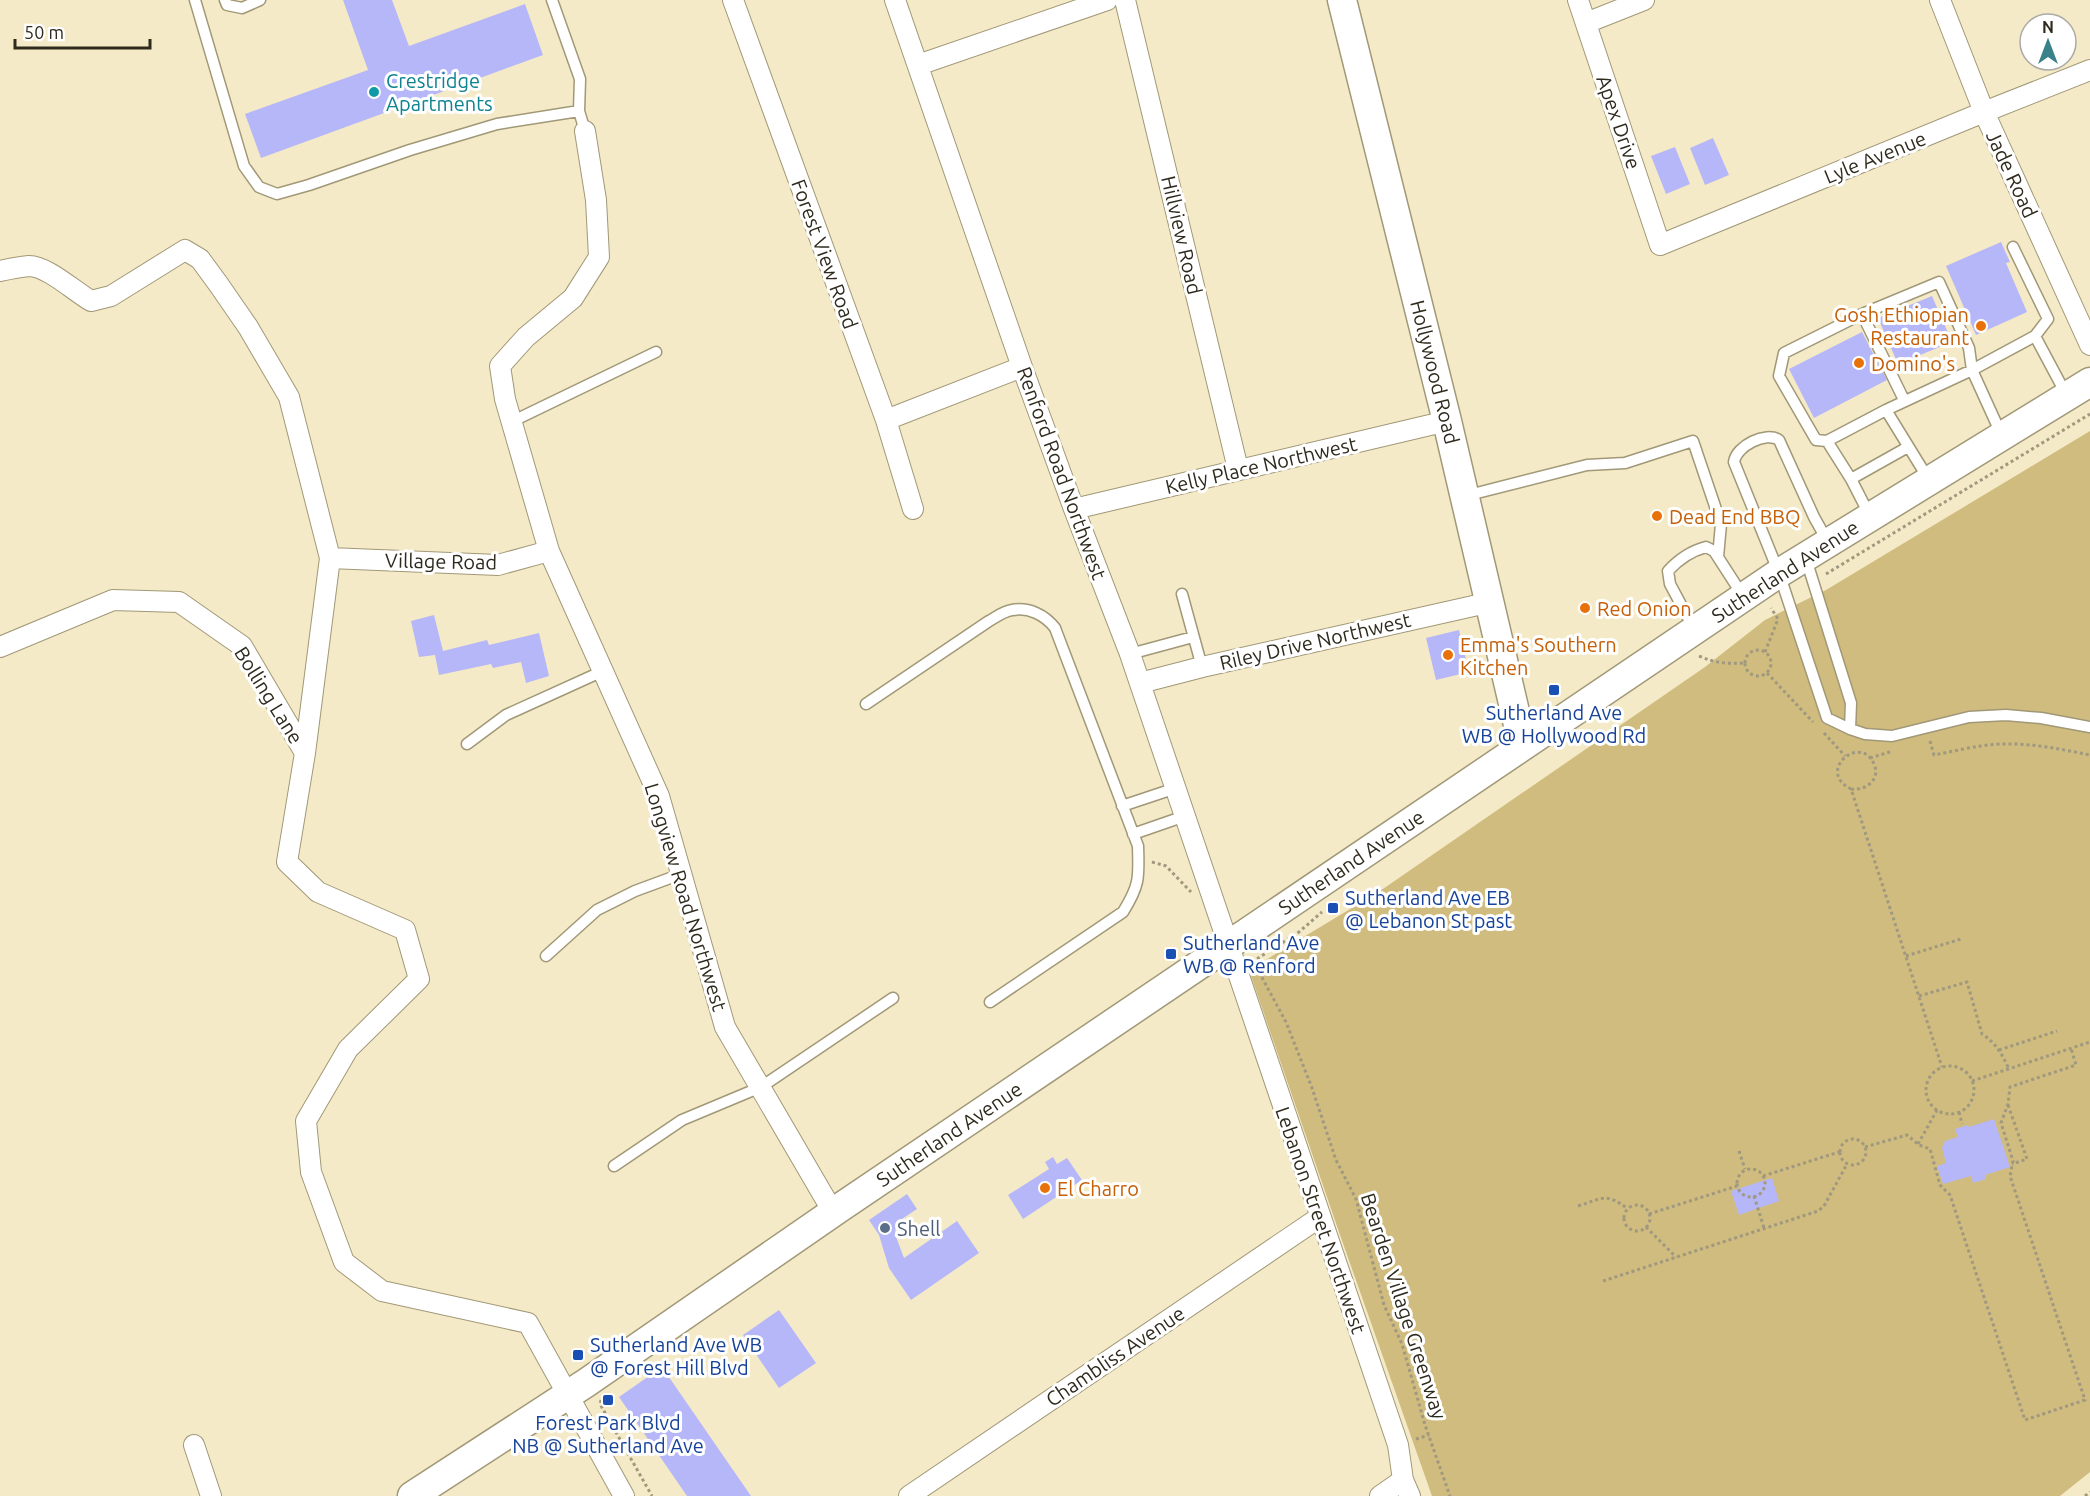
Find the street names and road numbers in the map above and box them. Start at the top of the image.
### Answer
street label: Apex Drive [1592,72,1646,172]
street label: Lyle Avenue [1821,126,1929,188]
street label: Jade Road [1982,127,2042,221]
street label: Hillview Road [1157,173,1207,297]
street label: Forest View Road [787,176,863,332]
street label: Hollywood Road [1406,298,1464,446]
street label: Renford Road Northwest [1013,364,1111,583]
street label: Kelly Place Northwest [1163,432,1359,498]
street label: Sutherland Avenue [1707,515,1863,627]
street label: Village Road [385,549,497,573]
street label: Riley Drive Northwest [1217,608,1413,674]
street label: Bolling Lane [230,642,308,748]
street label: Longview Road Northwest [640,780,732,1014]
street label: Sutherland Avenue [1274,805,1428,919]
street label: Sutherland Avenue [872,1077,1026,1191]
street label: Lebanon Street Northwest [1271,1103,1371,1337]
street label: Bearden Village Greenway [1357,1190,1452,1422]
street label: Chambliss Avenue [1041,1301,1189,1411]

